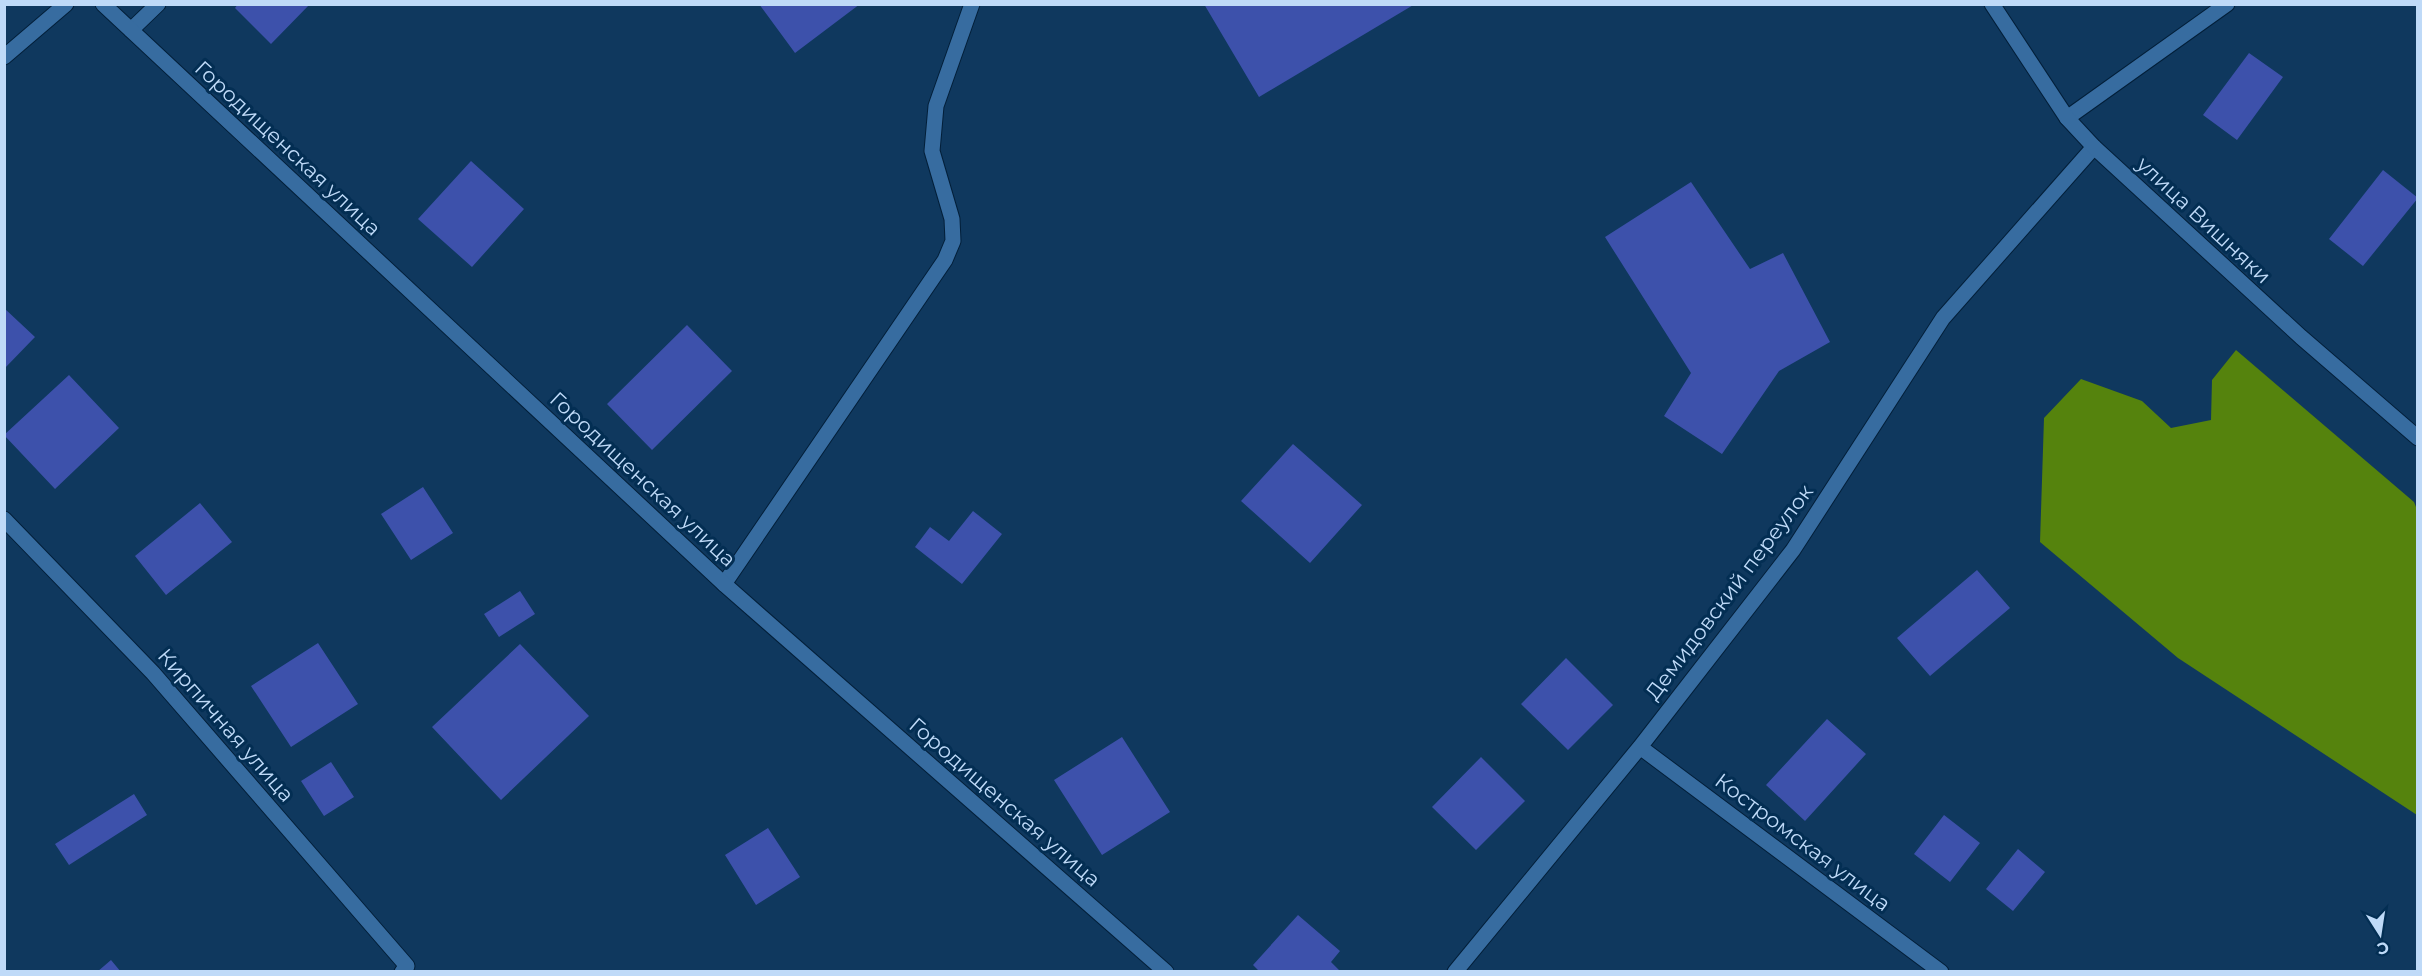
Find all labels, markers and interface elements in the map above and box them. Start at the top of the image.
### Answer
street label: Городищенская улица [190,55,386,241]
street label: улица Вишняки [2131,151,2276,289]
street label: Городищенская улица [545,386,741,572]
street label: Демидовский переулок [1640,479,1818,705]
street label: Кирпичная улица [153,643,299,807]
street label: Городищенская улица [904,712,1106,892]
street label: Костромская улица [1710,768,1896,916]
north arrow [2350,904,2410,964]
text: С [2375,938,2391,959]

